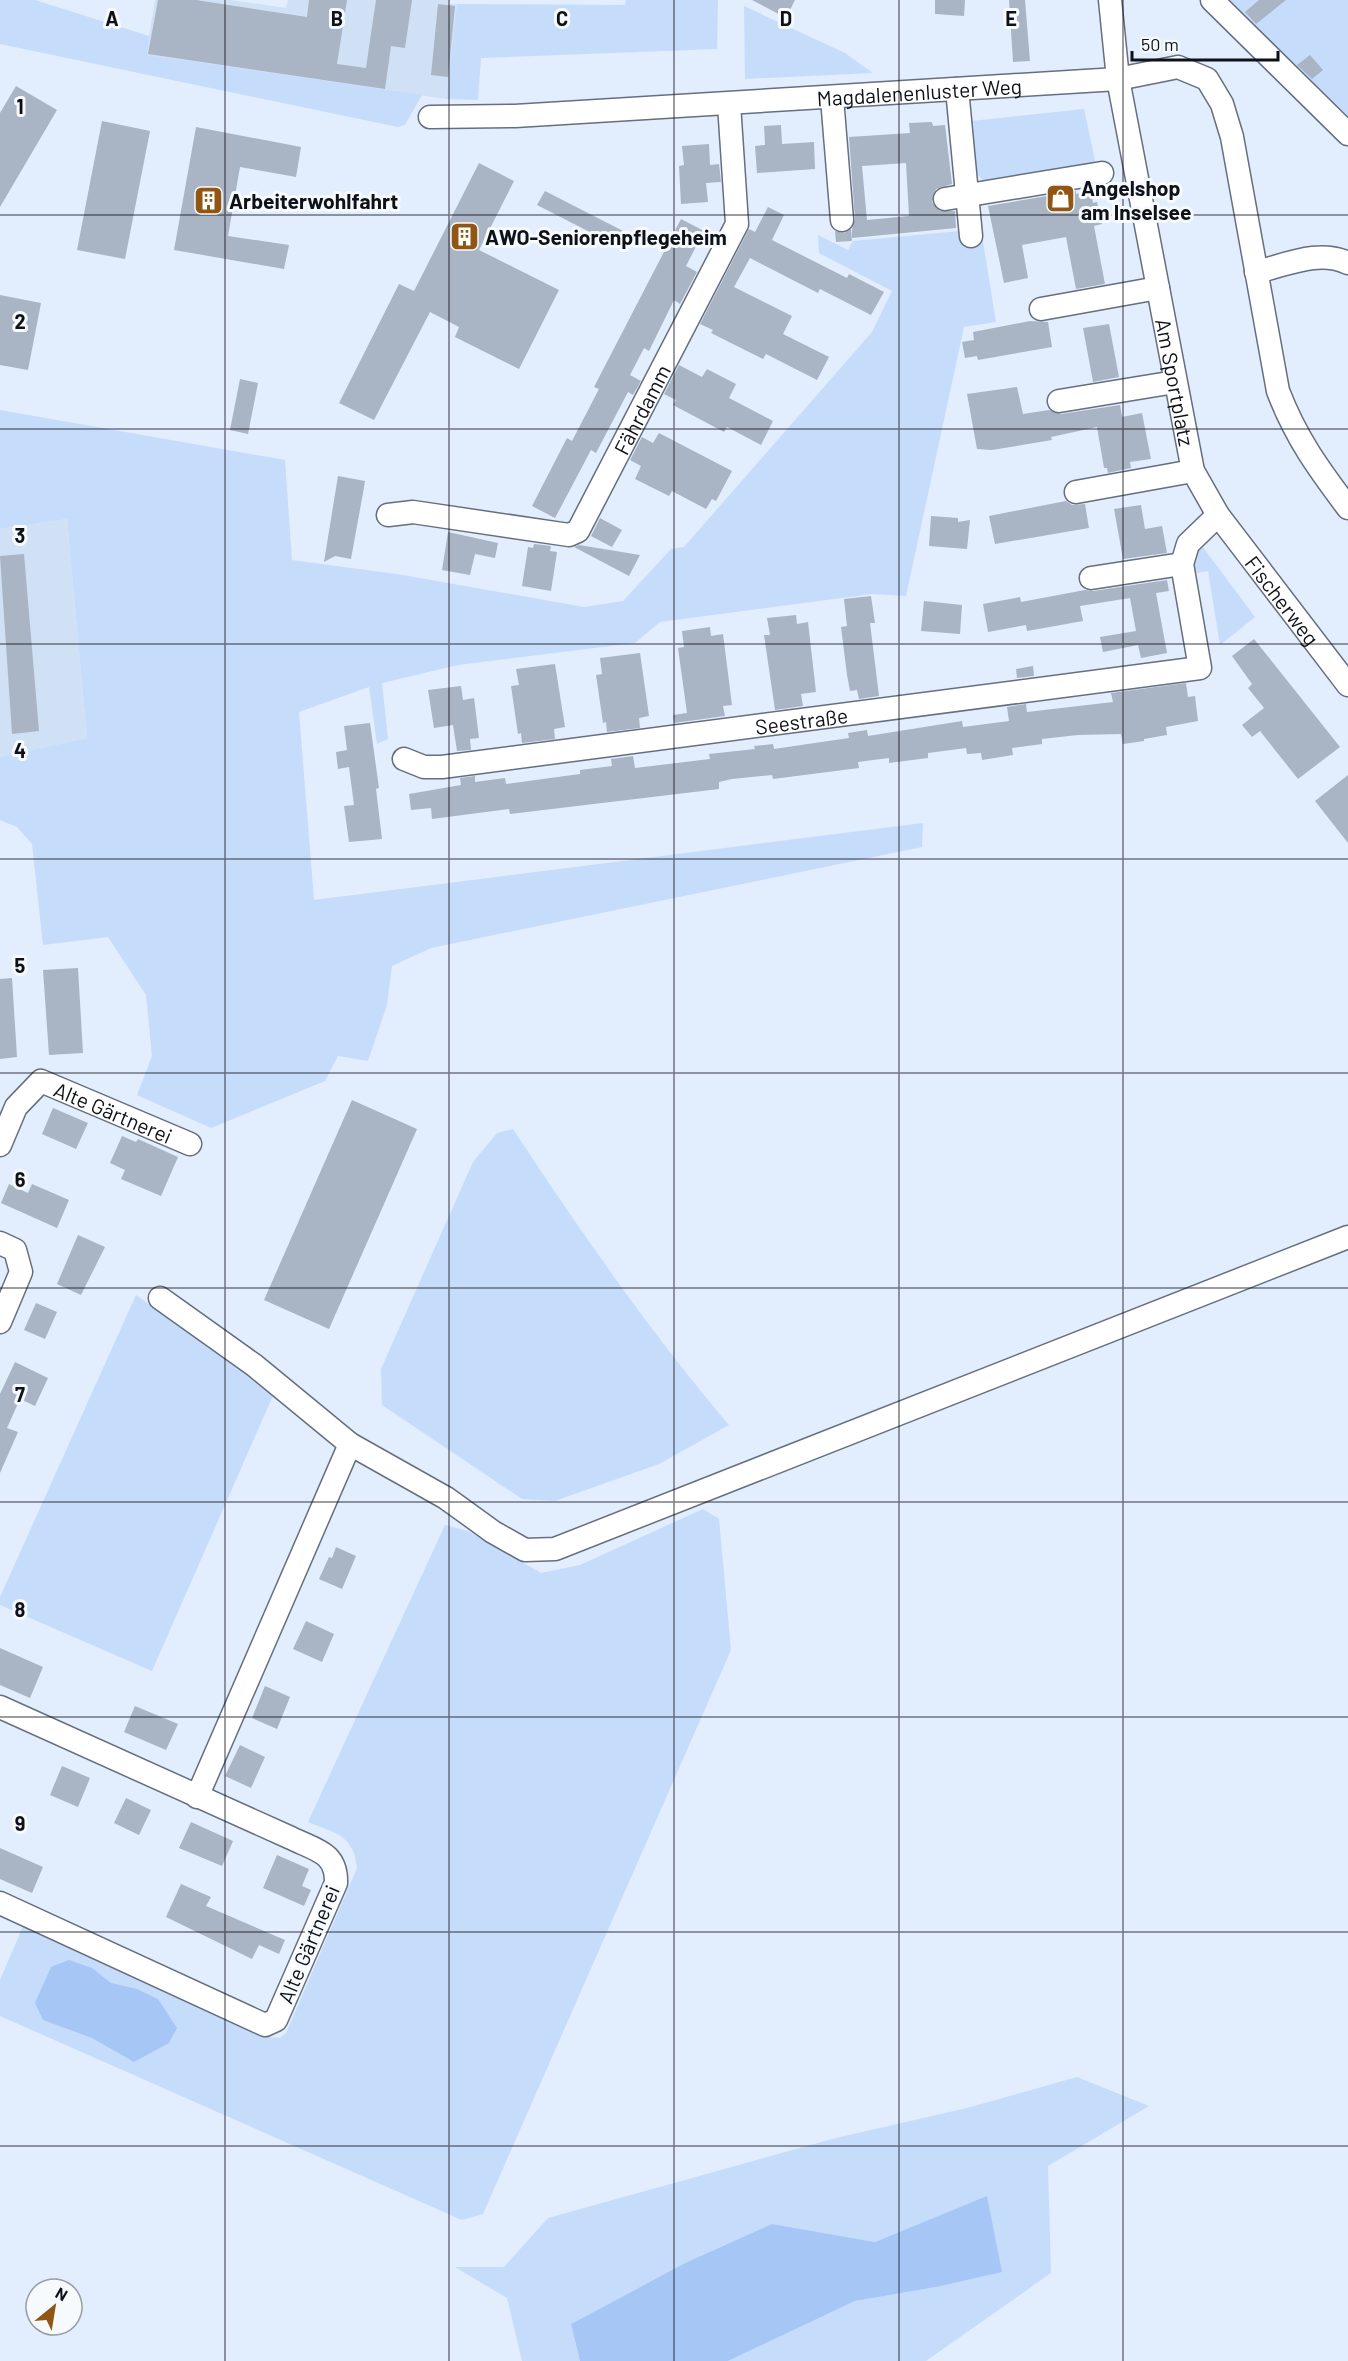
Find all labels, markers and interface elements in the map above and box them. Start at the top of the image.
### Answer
text: A [105,6,119,30]
text: B [331,6,343,30]
text: C [556,6,568,30]
text: D [780,6,792,30]
text: E [1005,6,1017,30]
scale bar [1132,24,1278,62]
text: 50 m [1141,33,1179,55]
street label: Magdalenenluster Weg [816,72,1023,110]
text: 1 [16,94,24,118]
place label: Angelshop am Inselsee [1081,175,1191,224]
shop icon: Angelshop am Inselsee [1044,183,1076,215]
building icon: Arbeiterwohlfahrt [192,184,224,216]
place label: Arbeiterwohlfahrt [229,188,398,213]
building icon: AWO-Seniorenpflegeheim [448,220,480,252]
place label: AWO-Seniorenpflegeheim [485,224,727,249]
text: 2 [14,309,26,333]
street label: Am Sportplatz [1152,316,1200,448]
street label: Fährdamm [608,360,675,458]
text: 3 [15,523,25,547]
street label: Fischerweg [1241,550,1325,650]
street label: Seestraße [753,702,849,739]
text: 4 [14,738,26,762]
text: 5 [15,953,26,977]
street label: Alte Gärtnerei [51,1076,176,1148]
text: 6 [15,1167,26,1191]
text: 7 [15,1382,25,1406]
text: 8 [15,1597,26,1621]
text: 9 [15,1811,25,1835]
street label: Alte Gärtnerei [272,1881,344,2007]
north arrow [24,2277,84,2337]
text: N [52,2283,71,2304]

